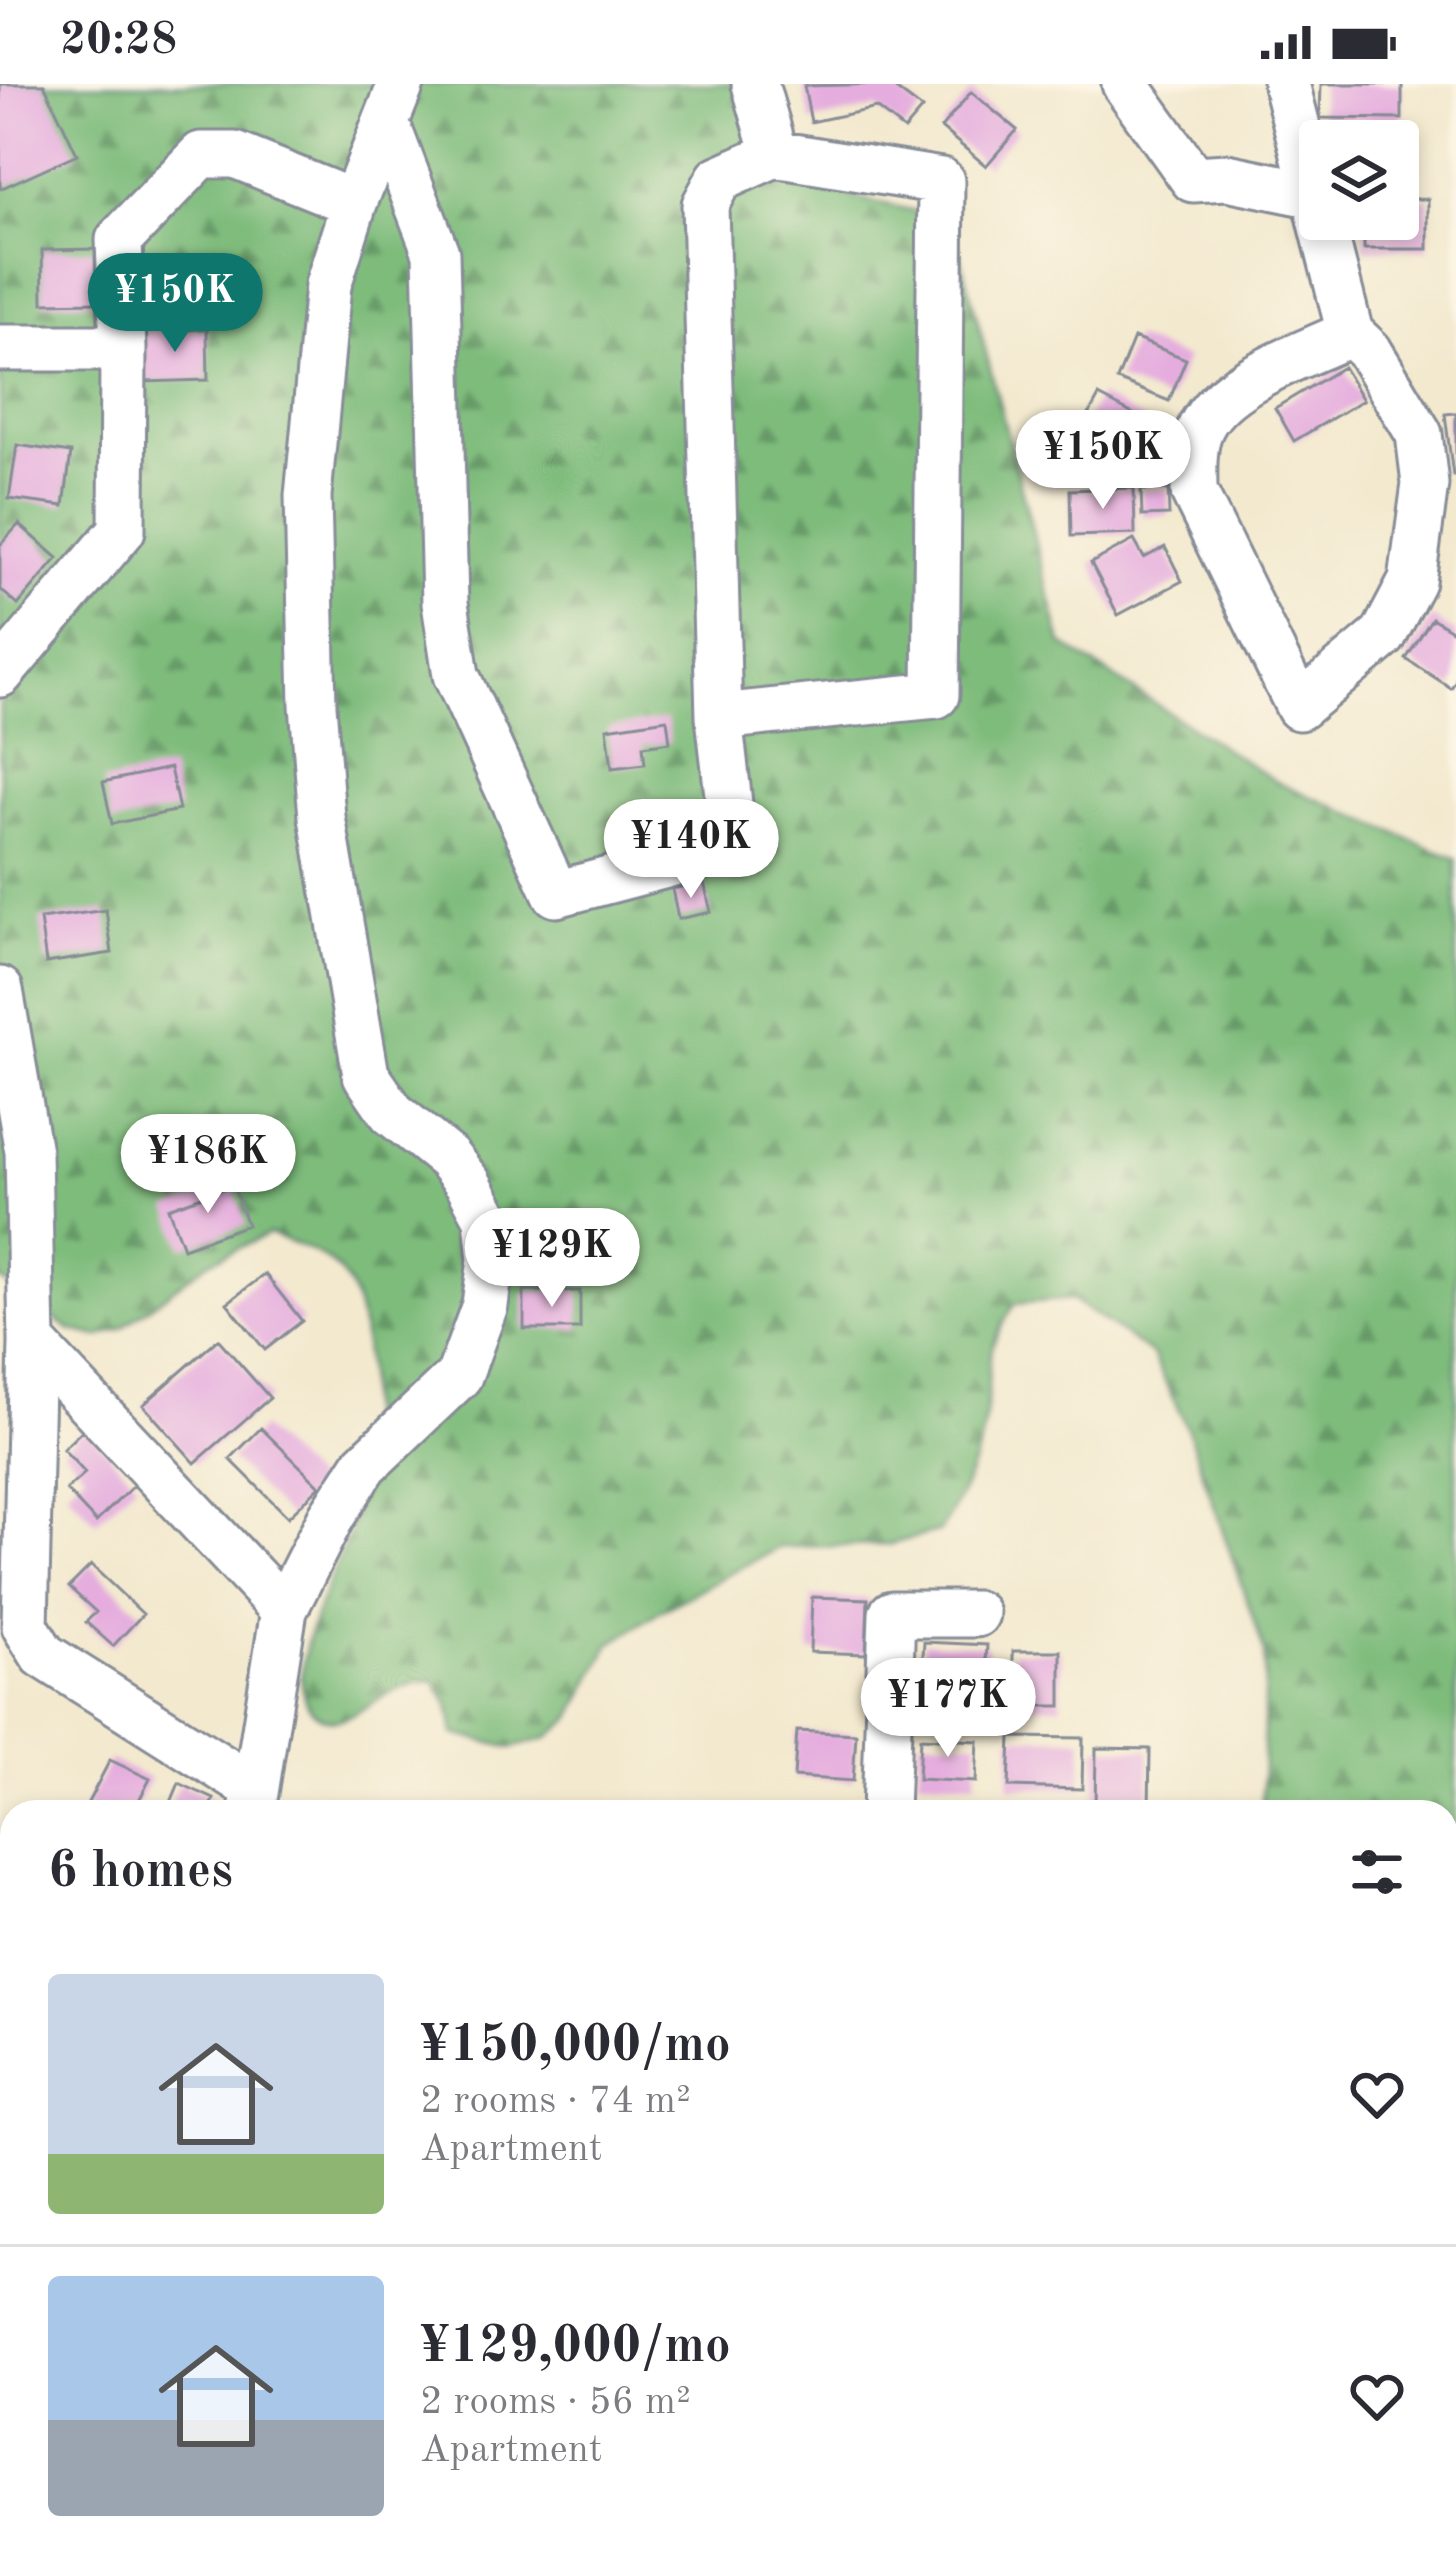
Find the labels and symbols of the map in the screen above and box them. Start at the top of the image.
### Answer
pin: ¥150K [91,253,259,355]
pin: ¥150K [1019,410,1187,512]
pin: ¥140K [607,799,775,901]
pin: ¥186K [124,1114,292,1216]
pin: ¥129K [468,1208,636,1310]
pin: ¥177K [864,1658,1032,1760]

